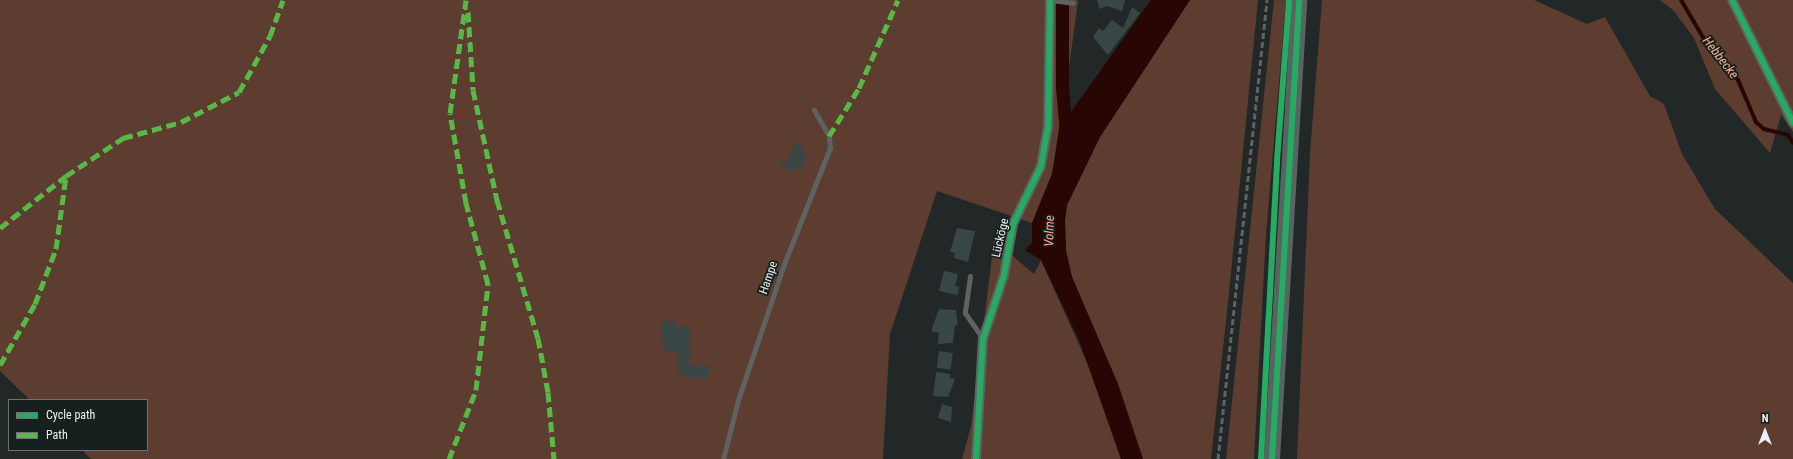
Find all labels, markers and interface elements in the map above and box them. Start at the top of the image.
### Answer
water label: Hebbecke [1699,34,1741,82]
water label: Volme [1042,215,1058,247]
street label: Lücköge [990,217,1012,259]
street label: Hampe [757,260,781,296]
legend [8,399,148,451]
text: Cycle path [46,408,95,422]
north arrow [1745,411,1785,451]
text: N [1762,412,1768,425]
text: Path [46,428,68,442]

